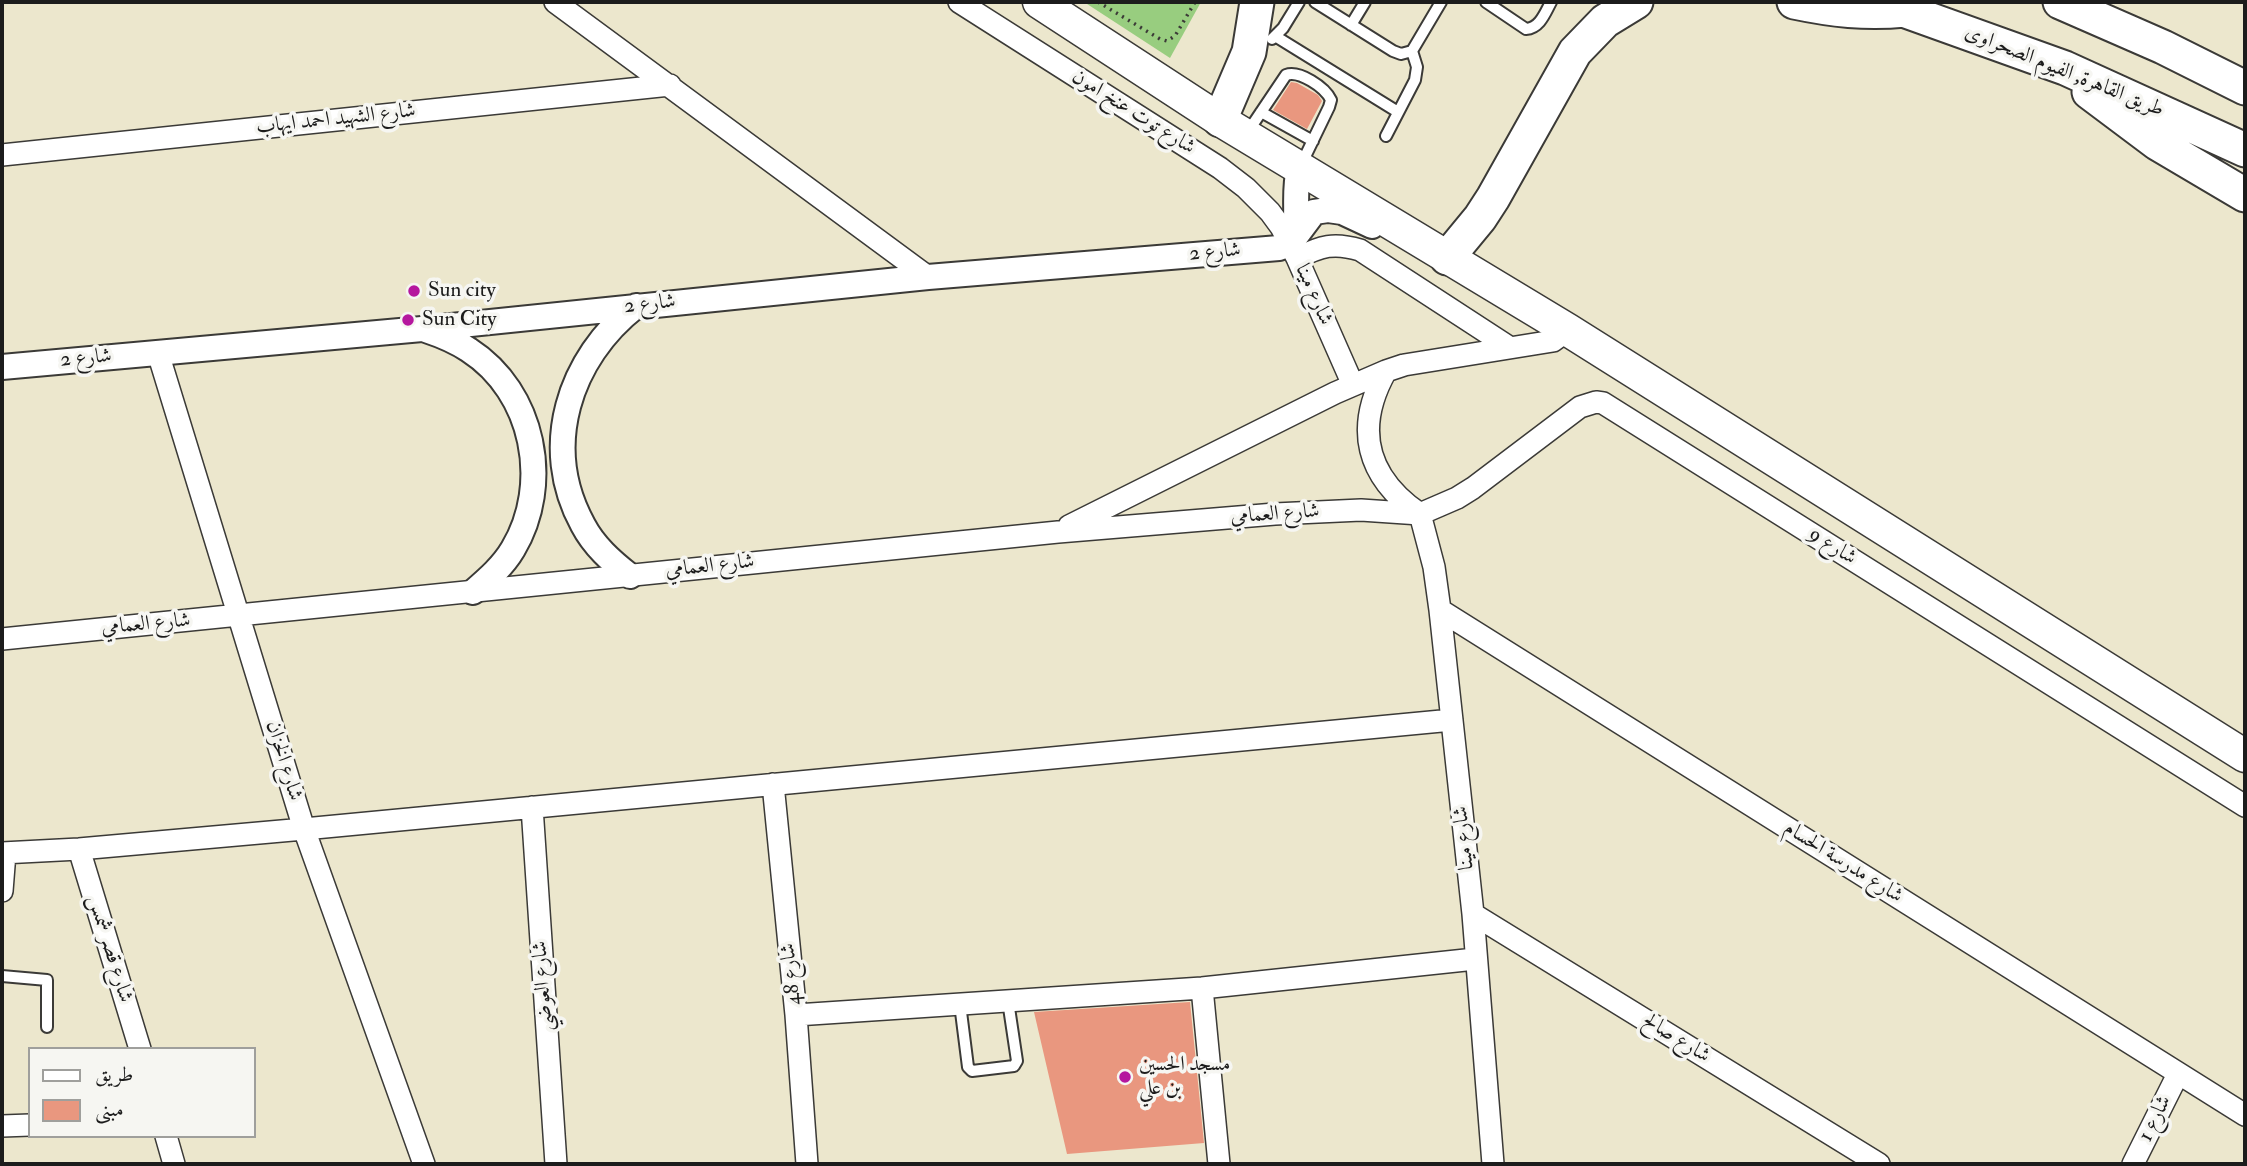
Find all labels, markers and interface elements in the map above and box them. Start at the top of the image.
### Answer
street label: طريق القاهرة, الفيوم الصحراوى [1961,21,2167,123]
street label: شارع توت عنخ امون [1067,65,1199,161]
street label: شارع الشهيد احمد ايهاب [255,99,417,141]
street label: شارع 2 [1188,238,1242,268]
street label: شارع مينا [1288,261,1338,329]
place label: Sun city [428,278,496,304]
marker: Sun city [406,283,422,299]
street label: شارع 2 [623,290,677,320]
place label: Sun City [422,307,496,333]
marker: Sun City [400,312,416,328]
street label: شارع 2 [59,344,113,374]
street label: شارع العمامي [1230,499,1320,531]
street label: شارع 9 [1803,523,1861,571]
street label: شارع العمامي [664,550,756,584]
street label: شارع العمامي [100,609,192,641]
street label: شارع الخزان [259,718,307,804]
street label: شارع مينا [1449,805,1481,871]
street label: شارع مدرسة الحسام [1779,816,1907,910]
street label: شارع قصر شمس [81,892,137,1006]
street label: شارع العوضي [528,940,560,1032]
street label: شارع 48 [776,942,808,1006]
street label: شارع صالح [1638,1008,1714,1070]
legend [28,1047,256,1138]
place label: مسجد الحسين بن علي [1139,1052,1230,1102]
text: طريق [95,1061,133,1088]
marker: مسجد الحسين بن علي [1117,1069,1133,1085]
street label: شارع 1 [2134,1092,2178,1146]
text: مبنى [95,1096,124,1123]

